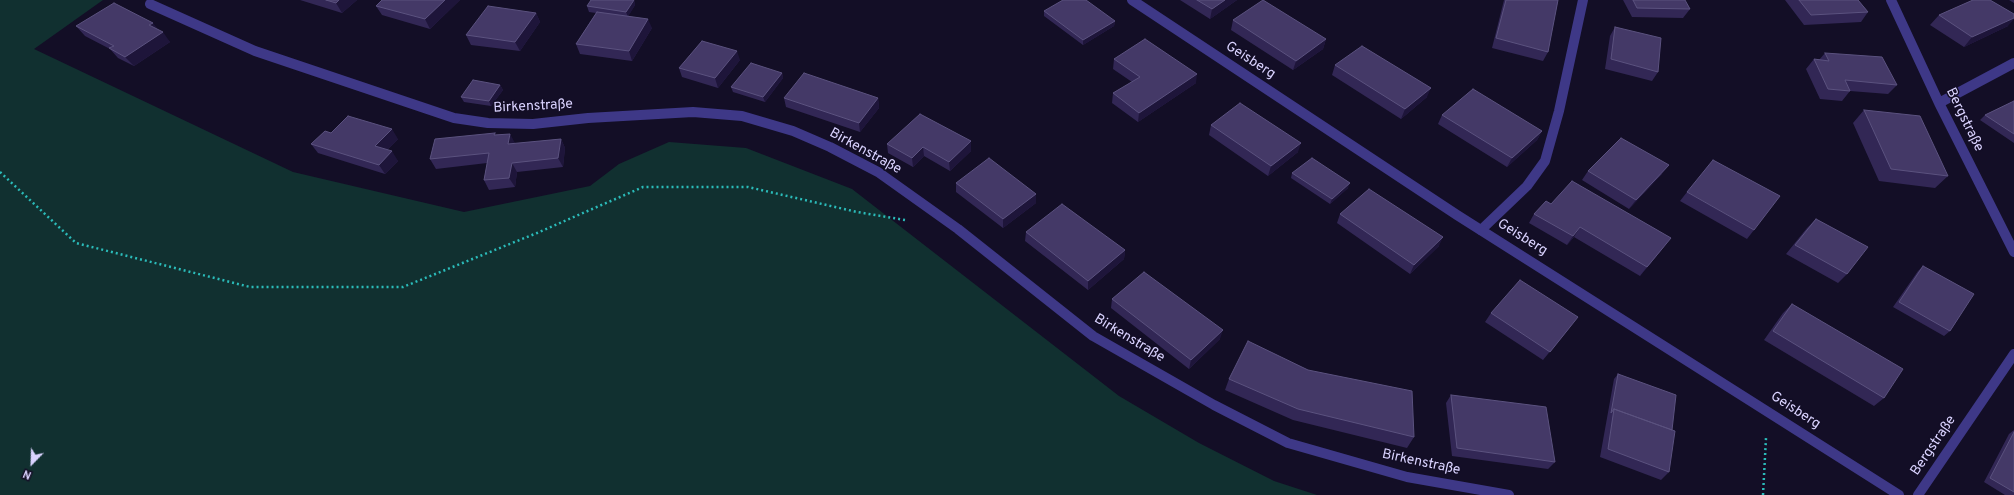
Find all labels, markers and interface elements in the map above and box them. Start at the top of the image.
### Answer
street label: Geisberg [1222,39,1278,83]
street label: Bergstraße [1941,85,1987,155]
street label: Birkenstraße [493,97,573,117]
street label: Birkenstraße [826,125,904,179]
street label: Geisberg [1494,216,1550,260]
street label: Birkenstraße [1091,311,1167,367]
street label: Geisberg [1767,389,1823,433]
street label: Bergstraße [1908,413,1960,479]
north arrow [12,443,52,483]
street label: Birkenstraße [1380,447,1462,479]
text: N [21,466,34,482]

